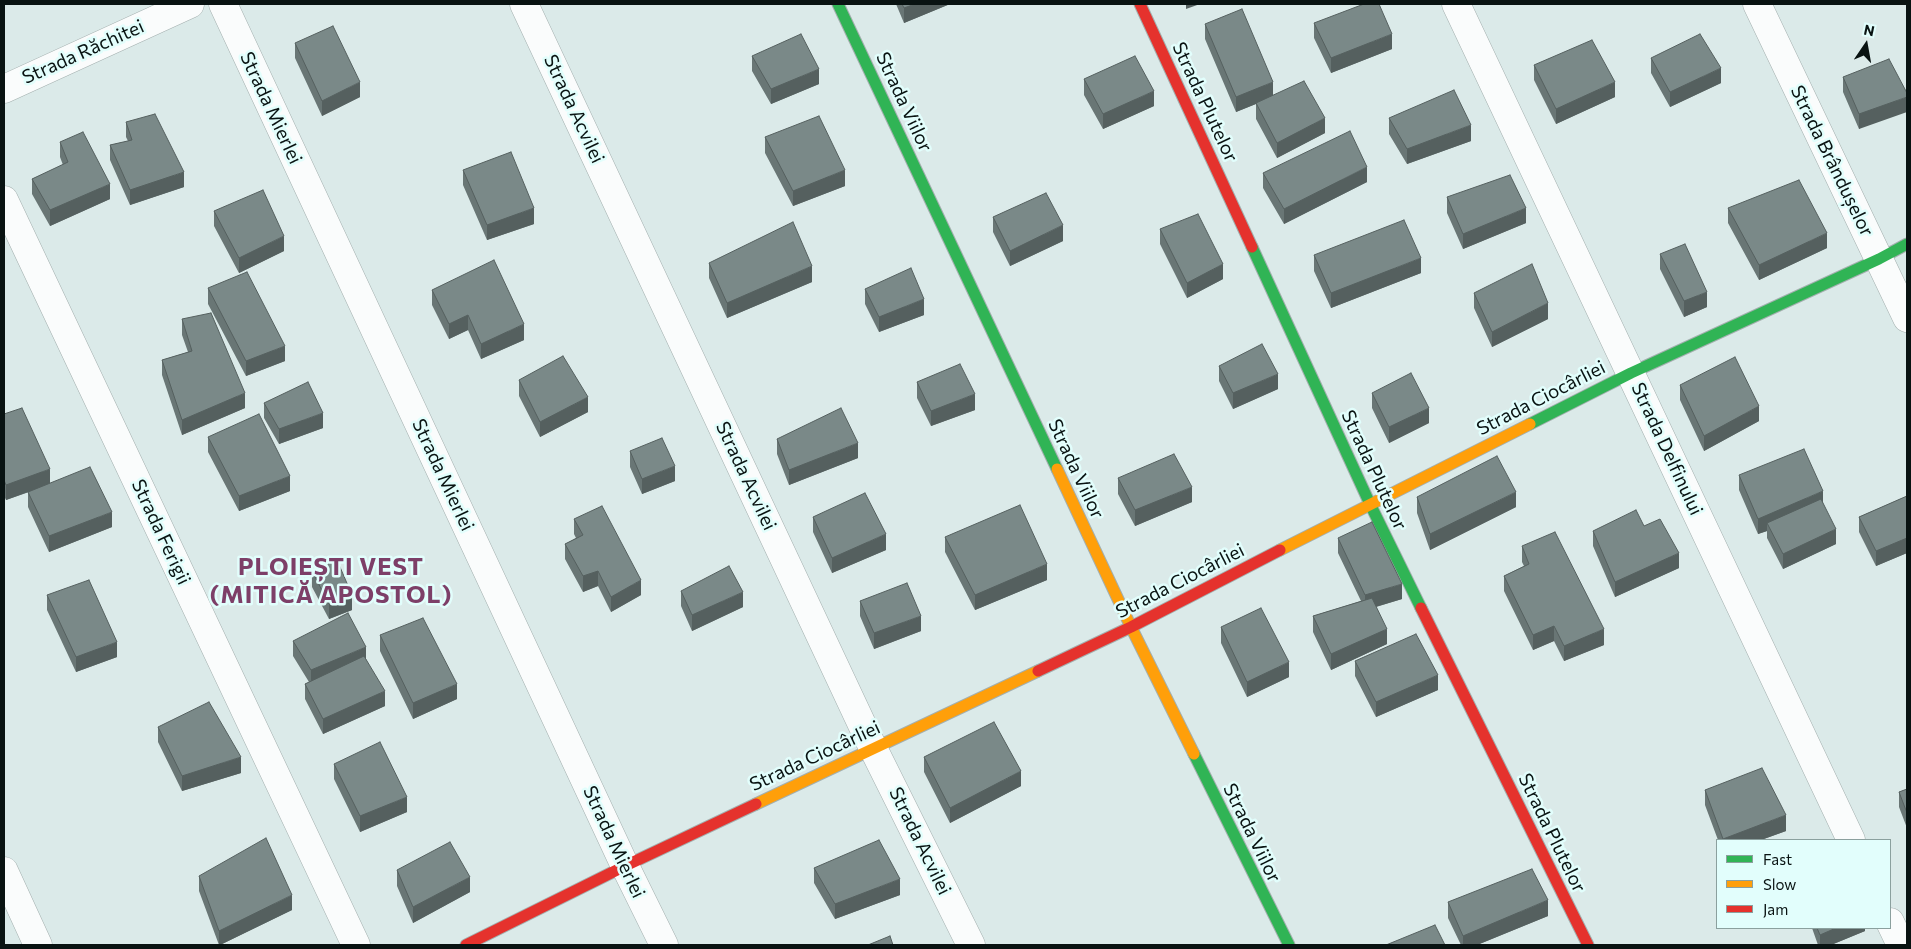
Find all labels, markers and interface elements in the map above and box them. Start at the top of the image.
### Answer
street label: Strada Răchitei [19,15,147,89]
north arrow [1841,20,1891,70]
text: N [1862,20,1876,39]
street label: Strada Plutelor [1167,39,1243,165]
street label: Strada Mierlei [235,48,307,168]
street label: Strada Viilor [871,49,937,155]
street label: Strada Acvilei [539,51,609,167]
street label: Strada Brândușelor [1786,82,1878,240]
street label: Strada Ciocârliei [1473,356,1609,440]
street label: Strada Delfinului [1626,379,1708,519]
street label: Strada Plutelor [1336,407,1412,533]
street label: Strada Mierlei [407,415,479,535]
street label: Strada Viilor [1043,416,1109,522]
street label: Strada Acvilei [711,418,781,534]
street label: Strada Ferigii [127,476,195,588]
street label: Strada Ciocârliei [1112,539,1248,623]
district label: PLOIEȘTI VEST (MITICĂ APOSTOL) [208,553,454,609]
street label: Strada Ciocârliei [746,716,884,796]
street label: Strada Plutelor [1513,770,1591,896]
street label: Strada Viilor [1218,780,1286,886]
street label: Strada Mierlei [578,782,650,902]
street label: Strada Acvilei [884,783,956,899]
legend [1716,839,1891,929]
text: Fast [1763,850,1792,868]
text: Slow [1763,875,1796,893]
text: Jam [1763,900,1788,918]

